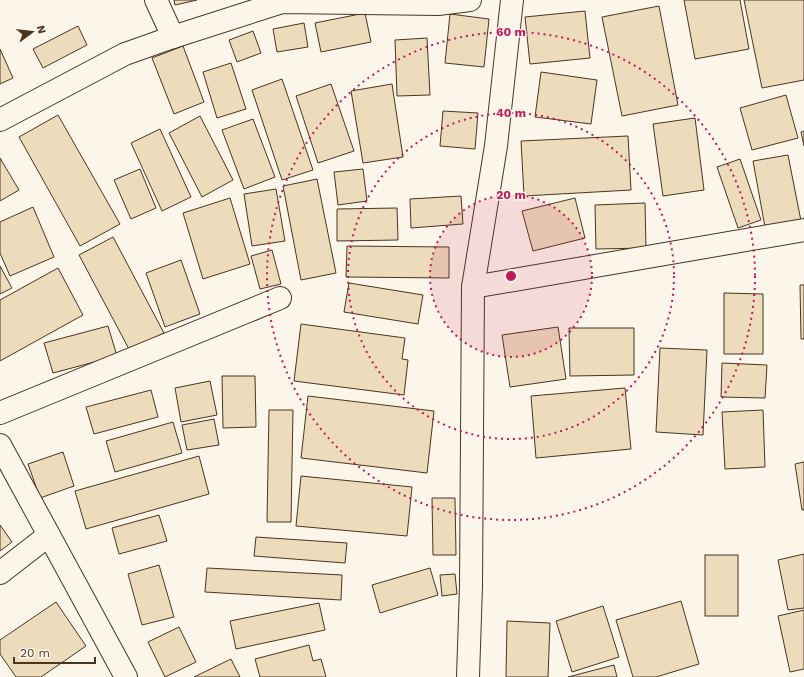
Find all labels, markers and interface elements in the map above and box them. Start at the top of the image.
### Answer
north arrow [12,12,52,52]
text: N [34,24,49,35]
text: 60 m [496,25,526,39]
text: 40 m [496,106,526,120]
text: 20 m [496,188,526,202]
centre of rings [504,269,518,283]
scale bar [14,639,95,665]
text: 20 m [20,646,50,660]

